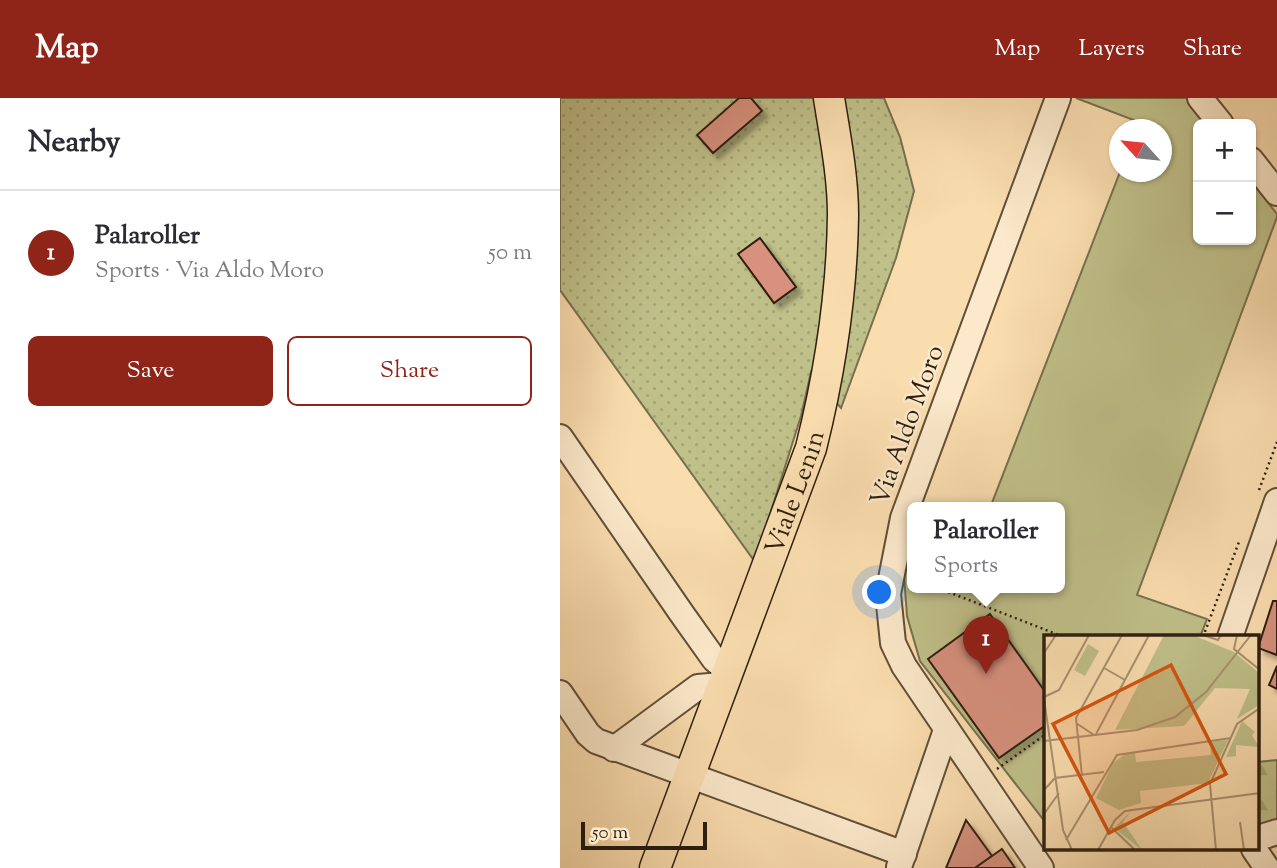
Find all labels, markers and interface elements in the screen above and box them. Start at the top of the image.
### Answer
text: Map [35,25,99,73]
text: Map [994,32,1040,66]
text: Layers [1078,32,1145,66]
text: Share [1183,32,1242,66]
north arrow [1109,119,1172,182]
map controls [1193,119,1256,245]
button: + [1193,119,1256,182]
text: Nearby [28,122,120,165]
button: − [1193,182,1256,245]
text: Palaroller [95,218,200,255]
text: 1 [47,237,55,270]
text: 50 m [488,237,532,270]
text: Sports · Via Aldo Moro [95,255,324,288]
button: Save [28,336,273,406]
button: Share [287,336,532,406]
street label: Via Aldo Moro [862,340,955,511]
street label: Viale Lenin [757,427,836,560]
popup [907,502,1065,593]
text: Palaroller [933,513,1039,550]
text: Sports [933,550,998,583]
your location [862,575,896,609]
pin: 1 [963,616,1009,674]
inset map [1044,635,1259,850]
scale bar [581,819,707,851]
text: 50 m [592,820,628,847]

